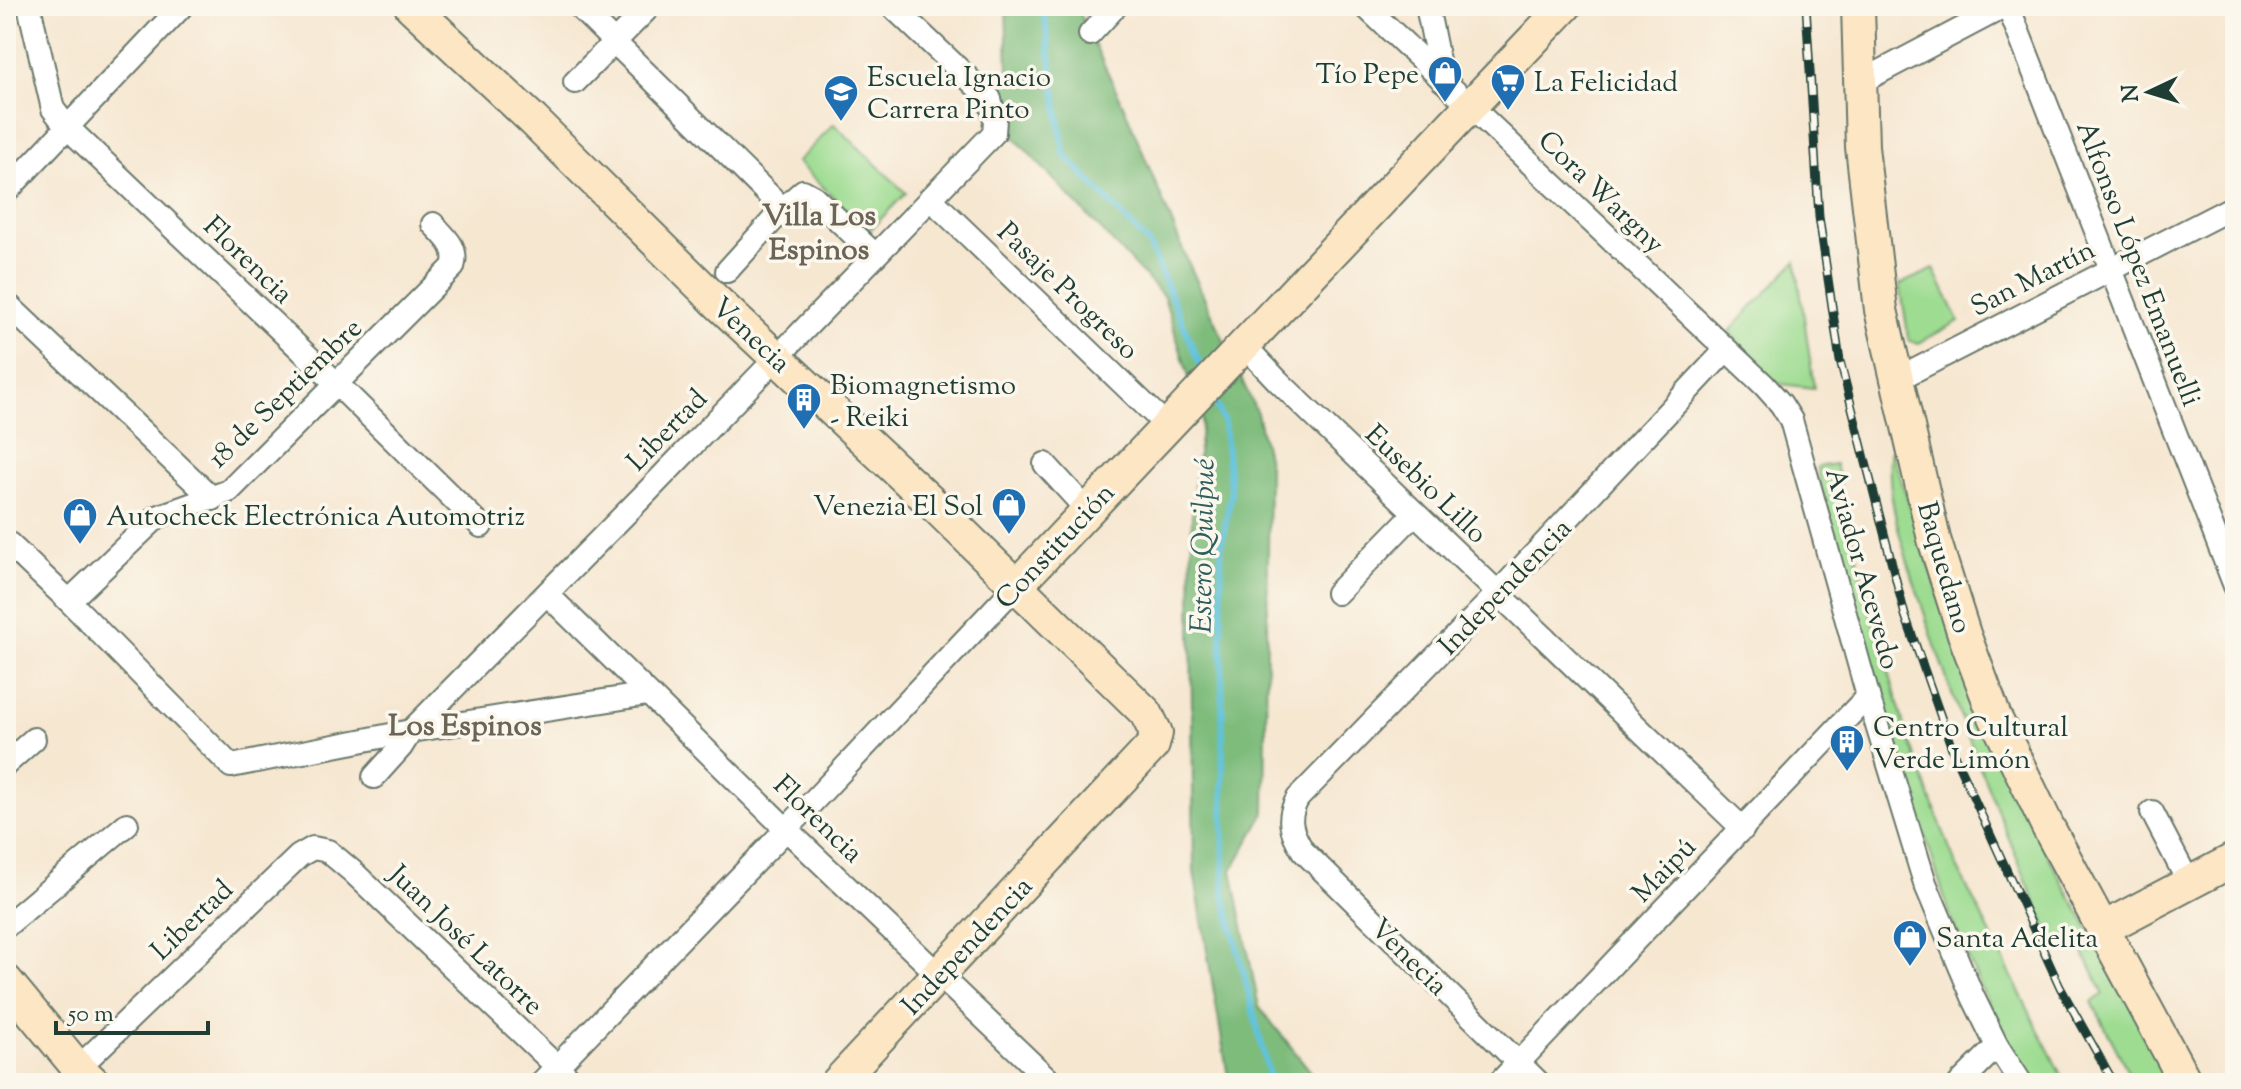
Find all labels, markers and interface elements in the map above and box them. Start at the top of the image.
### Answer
north arrow [2109,52,2189,132]
shop icon: Tío Pepe [1426,54,1464,104]
place label: Tío Pepe [1315,56,1419,96]
place label: Escuela Ignacio Carrera Pinto [867,59,1051,131]
supermarket icon: La Felicidad [1489,62,1527,112]
place label: La Felicidad [1534,64,1678,104]
school or university icon: Escuela Ignacio Carrera Pinto [822,73,860,123]
text: N [2115,83,2149,103]
street label: Alfonso López Emanuelli [2064,116,2210,413]
street label: Cora Wargny [1528,122,1672,264]
district label: Villa Los Espinos [762,196,876,273]
street label: Florencia [193,208,301,314]
street label: Pasaje Progreso [987,214,1147,370]
street label: San Martín [1964,231,2103,328]
street label: Venecia [701,289,799,384]
street label: 18 de Septiembre [200,310,372,478]
place label: Biomagnetismo - Reiki [830,367,1016,439]
street label: Libertad [619,381,718,481]
building icon: Biomagnetismo - Reiki [785,381,823,431]
street label: Eusebio Lillo [1355,416,1495,554]
water label: Estero Quilpué [1181,458,1228,634]
street label: Aviador Acevedo [1813,463,1909,674]
street label: Constitución [987,475,1125,619]
shop icon: Venezia El Sol [990,486,1028,536]
place label: Venezia El Sol [813,488,983,528]
shop icon: Autocheck Electrónica Automotriz [61,496,99,546]
street label: Baquedano [1905,497,1981,638]
place label: Autocheck Electrónica Automotriz [106,498,525,538]
street label: Independencia [1430,510,1582,666]
district label: Los Espinos [388,706,542,749]
place label: Centro Cultural Verde Limón [1873,709,2068,781]
building icon: Centro Cultural Verde Limón [1828,723,1866,773]
street label: Florencia [763,767,871,873]
street label: Maipú [1624,829,1707,913]
street label: Juan José Latorre [377,855,551,1026]
street label: Independencia [893,869,1043,1025]
street label: Libertad [143,871,244,971]
street label: Venecia [1360,910,1456,1006]
shop icon: Santa Adelita [1891,918,1929,968]
place label: Santa Adelita [1936,920,2098,960]
scale bar [56,985,208,1035]
text: 50 m [66,998,114,1032]

